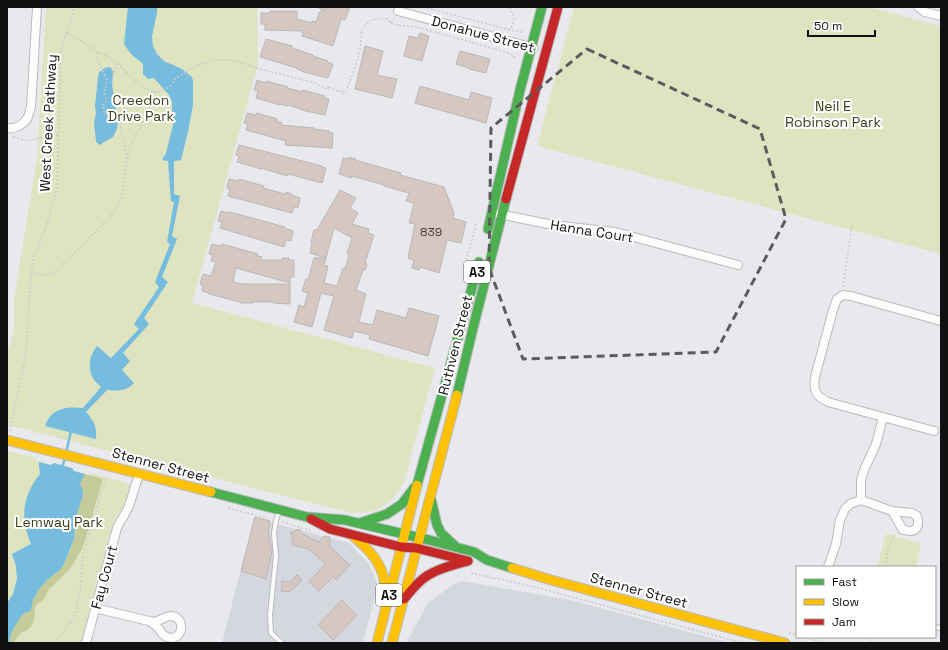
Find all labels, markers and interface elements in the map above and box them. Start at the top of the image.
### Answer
street label: Donahue Street [429,12,537,56]
scale bar [808,12,875,38]
text: 50 m [814,18,842,34]
street label: West Creek Pathway [35,54,61,192]
park label: Creedon Drive Park [108,91,175,125]
park label: Neil E Robinson Park [785,97,881,131]
street label: Hanna Court [549,216,635,246]
house number: 839 [420,224,442,240]
road number: A3 [464,261,490,283]
street label: Ruthven Street [434,293,476,397]
street label: Stenner Street [110,443,212,487]
park label: Lemway Park [15,513,104,531]
street label: Fay Court [87,543,121,611]
legend [796,566,936,638]
street label: Stenner Street [588,568,690,612]
text: Fast [832,574,857,590]
road number: A3 [376,584,402,606]
text: Slow [832,594,859,610]
text: Jam [832,614,856,630]

